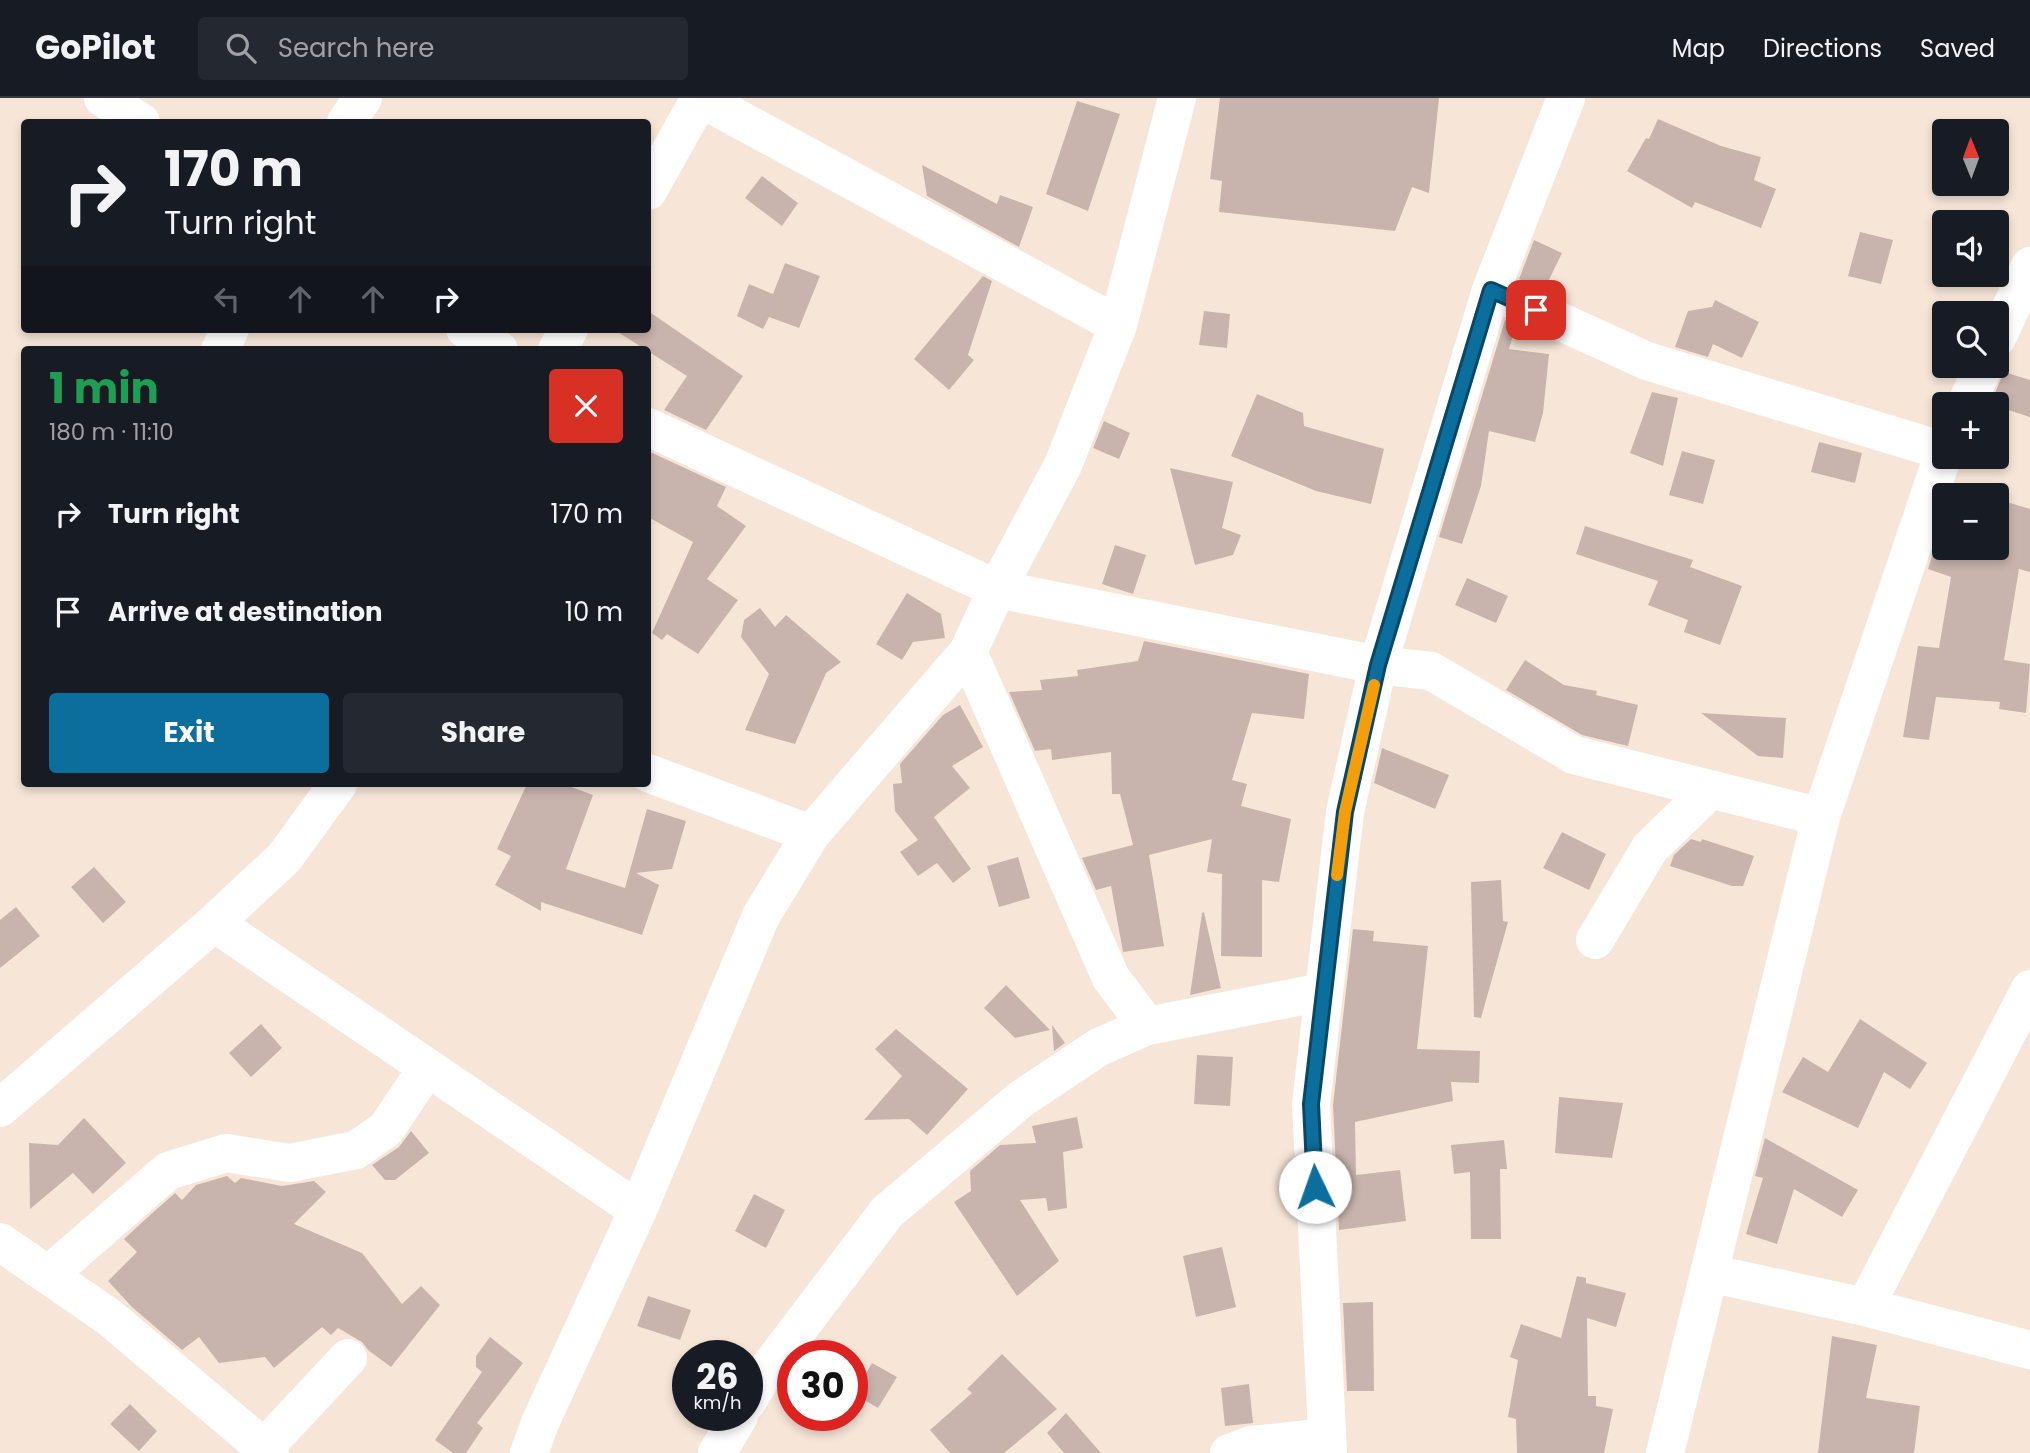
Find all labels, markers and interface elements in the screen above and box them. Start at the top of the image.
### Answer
search box [198,17,688,80]
text: GoPilot [35,24,156,71]
icon: search [222,29,260,67]
text: Search here [278,30,434,66]
text: Map [1672,32,1725,65]
text: Directions [1763,32,1882,65]
text: Saved [1920,32,1995,65]
north arrow [1932,119,2009,196]
map controls [1932,119,2009,560]
text: 170 m [164,135,303,203]
icon: right [49,147,140,238]
text: Turn right [164,200,316,245]
button: sound [1932,210,2009,287]
icon: left [208,280,246,318]
icon: ahead [281,280,319,318]
icon: ahead [354,280,392,318]
icon: right [427,280,465,318]
pin [1506,280,1566,340]
icon: arrive [1517,291,1555,329]
button: search [1932,301,2009,378]
text: 1 min [49,359,159,418]
button: close [549,369,623,443]
button: + [1932,392,2009,469]
text: 180 m · 11:10 [49,416,174,448]
button: − [1932,483,2009,560]
icon: right [49,495,87,533]
text: Turn right [108,496,240,532]
text: 170 m [550,496,623,532]
icon: arrive [49,593,87,631]
text: Arrive at destination [108,594,383,630]
text: 10 m [565,594,623,630]
button: Exit [49,693,329,773]
button: Share [343,693,623,773]
position arrow [1278,1150,1352,1224]
speed limit sign: 30 [777,1340,868,1431]
text: 26 [696,1352,739,1401]
text: km/h [694,1390,741,1415]

